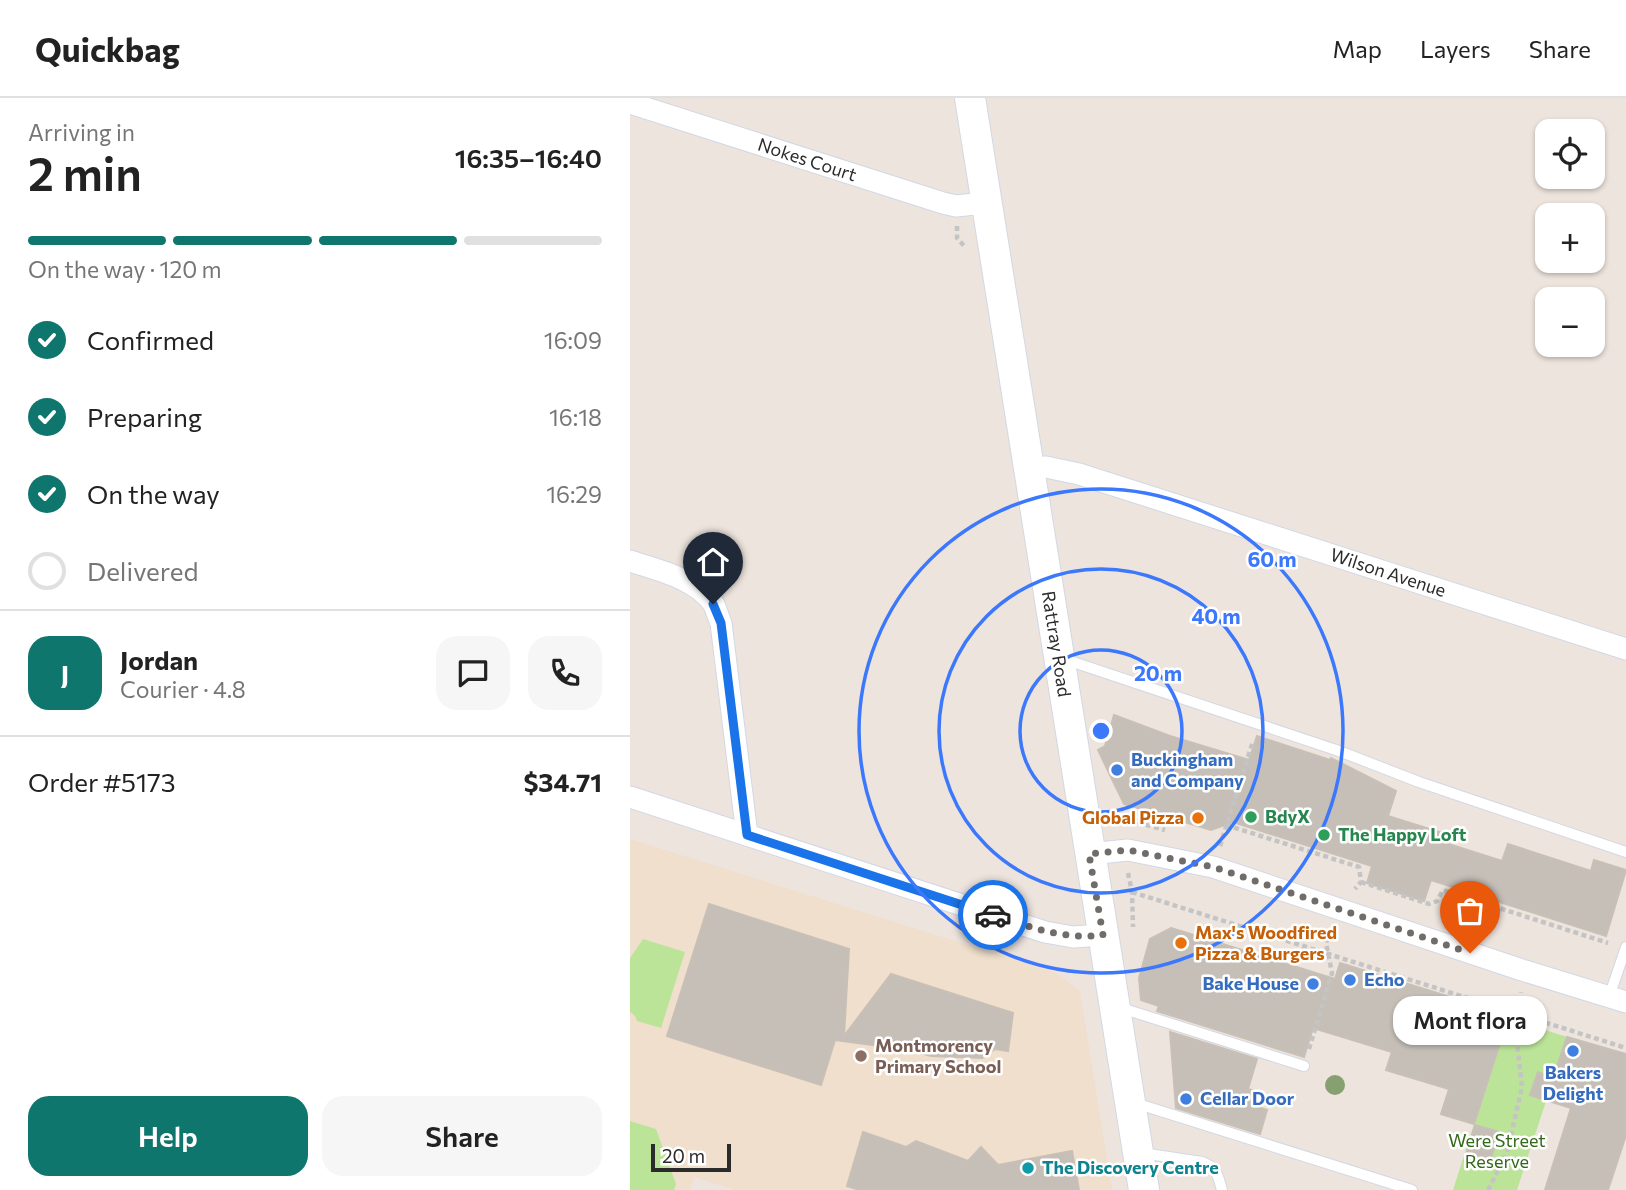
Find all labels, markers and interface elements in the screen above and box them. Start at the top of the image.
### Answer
text: Quickbag [35,28,180,69]
text: Map [1333,34,1382,63]
text: Layers [1420,34,1491,63]
text: Share [1529,34,1591,63]
text: Arriving in [28,118,135,146]
map controls [1535,119,1605,357]
button: locate [1535,119,1605,189]
street label: Nokes Court [755,133,859,185]
text: 16:35–16:40 [455,142,602,173]
text: 2 min [28,144,142,200]
button: + [1535,203,1605,273]
text: On the way · 120 m [28,255,222,283]
button: − [1535,287,1605,357]
icon: check [28,321,66,359]
text: Confirmed [87,324,214,355]
text: 16:09 [544,326,602,354]
icon: check [28,398,66,436]
text: Preparing [87,401,202,432]
text: 16:18 [549,403,602,431]
icon: check [28,475,66,513]
text: On the way [87,478,220,509]
text: 16:29 [546,480,602,508]
pin [683,532,743,604]
icon: home [694,543,732,581]
street label: Wilson Avenue [1328,543,1449,601]
text: 60 m [1247,546,1297,571]
text: Delivered [87,555,198,586]
street label: Rattray Road [1038,589,1076,699]
text: 40 m [1191,603,1241,628]
button: chat [436,636,510,710]
button: phone [528,636,602,710]
text: Jordan [120,644,198,675]
text: J [61,658,69,689]
text: 20 m [1134,660,1182,685]
text: Courier · 4.8 [120,675,246,703]
centre of rings [1089,719,1113,743]
place label: Buckingham and Company [1131,748,1244,791]
marker: Buckingham and Company [1109,762,1125,778]
text: Order #5173 [28,766,176,797]
text: $34.71 [523,766,602,797]
place label: BdyX [1265,805,1310,827]
place label: Global Pizza [1082,806,1184,828]
marker: BdyX [1243,809,1259,825]
marker: Global Pizza [1190,810,1206,826]
place label: The Happy Loft [1338,823,1467,845]
marker: The Happy Loft [1316,827,1332,843]
courier [958,880,1028,950]
pin [1440,881,1500,953]
icon: bag [1451,892,1489,930]
icon: car [974,896,1012,934]
place label: Max's Woodfired Pizza & Burgers [1195,921,1337,964]
marker: Max's Woodfired Pizza & Burgers [1173,935,1189,951]
place label: Echo [1364,968,1405,990]
place label: Bake House [1202,972,1299,994]
marker: Echo [1342,972,1358,988]
marker: Bake House [1305,976,1321,992]
callout: Mont flora [1393,995,1547,1044]
text: Mont flora [1413,1006,1527,1034]
place label: Montmorency Primary School [875,1034,1001,1077]
marker: Bakers Delight [1565,1043,1581,1059]
marker: Montmorency Primary School [853,1048,869,1064]
place label: Bakers Delight [1543,1061,1604,1104]
place label: Cellar Door [1200,1087,1295,1109]
marker: Cellar Door [1178,1091,1194,1107]
button: Help [28,1096,308,1176]
button: Share [322,1096,602,1176]
park label: Were Street Reserve [1448,1129,1546,1172]
scale bar [651,1141,732,1173]
text: 20 m [662,1144,705,1167]
place label: The Discovery Centre [1042,1156,1219,1178]
marker: The Discovery Centre [1020,1160,1036,1176]

